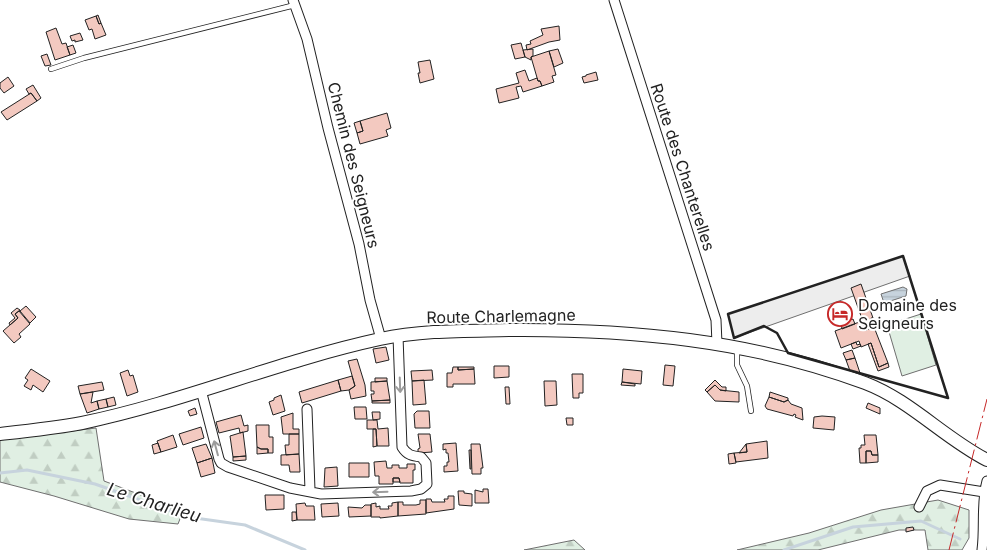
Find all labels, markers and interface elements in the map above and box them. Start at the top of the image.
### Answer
street label: Chemin des Seigneurs [324,80,384,250]
street label: Route des Chanterelles [646,81,720,253]
place label: Domaine des Seigneurs [858,295,957,333]
hotel icon: Domaine des Seigneurs [827,301,853,327]
street label: Route Charlemagne [426,305,576,327]
one-way arrow [395,377,404,393]
one-way arrow [211,441,221,457]
water label: Le Charlieu [105,478,204,527]
one-way arrow [373,487,389,497]

